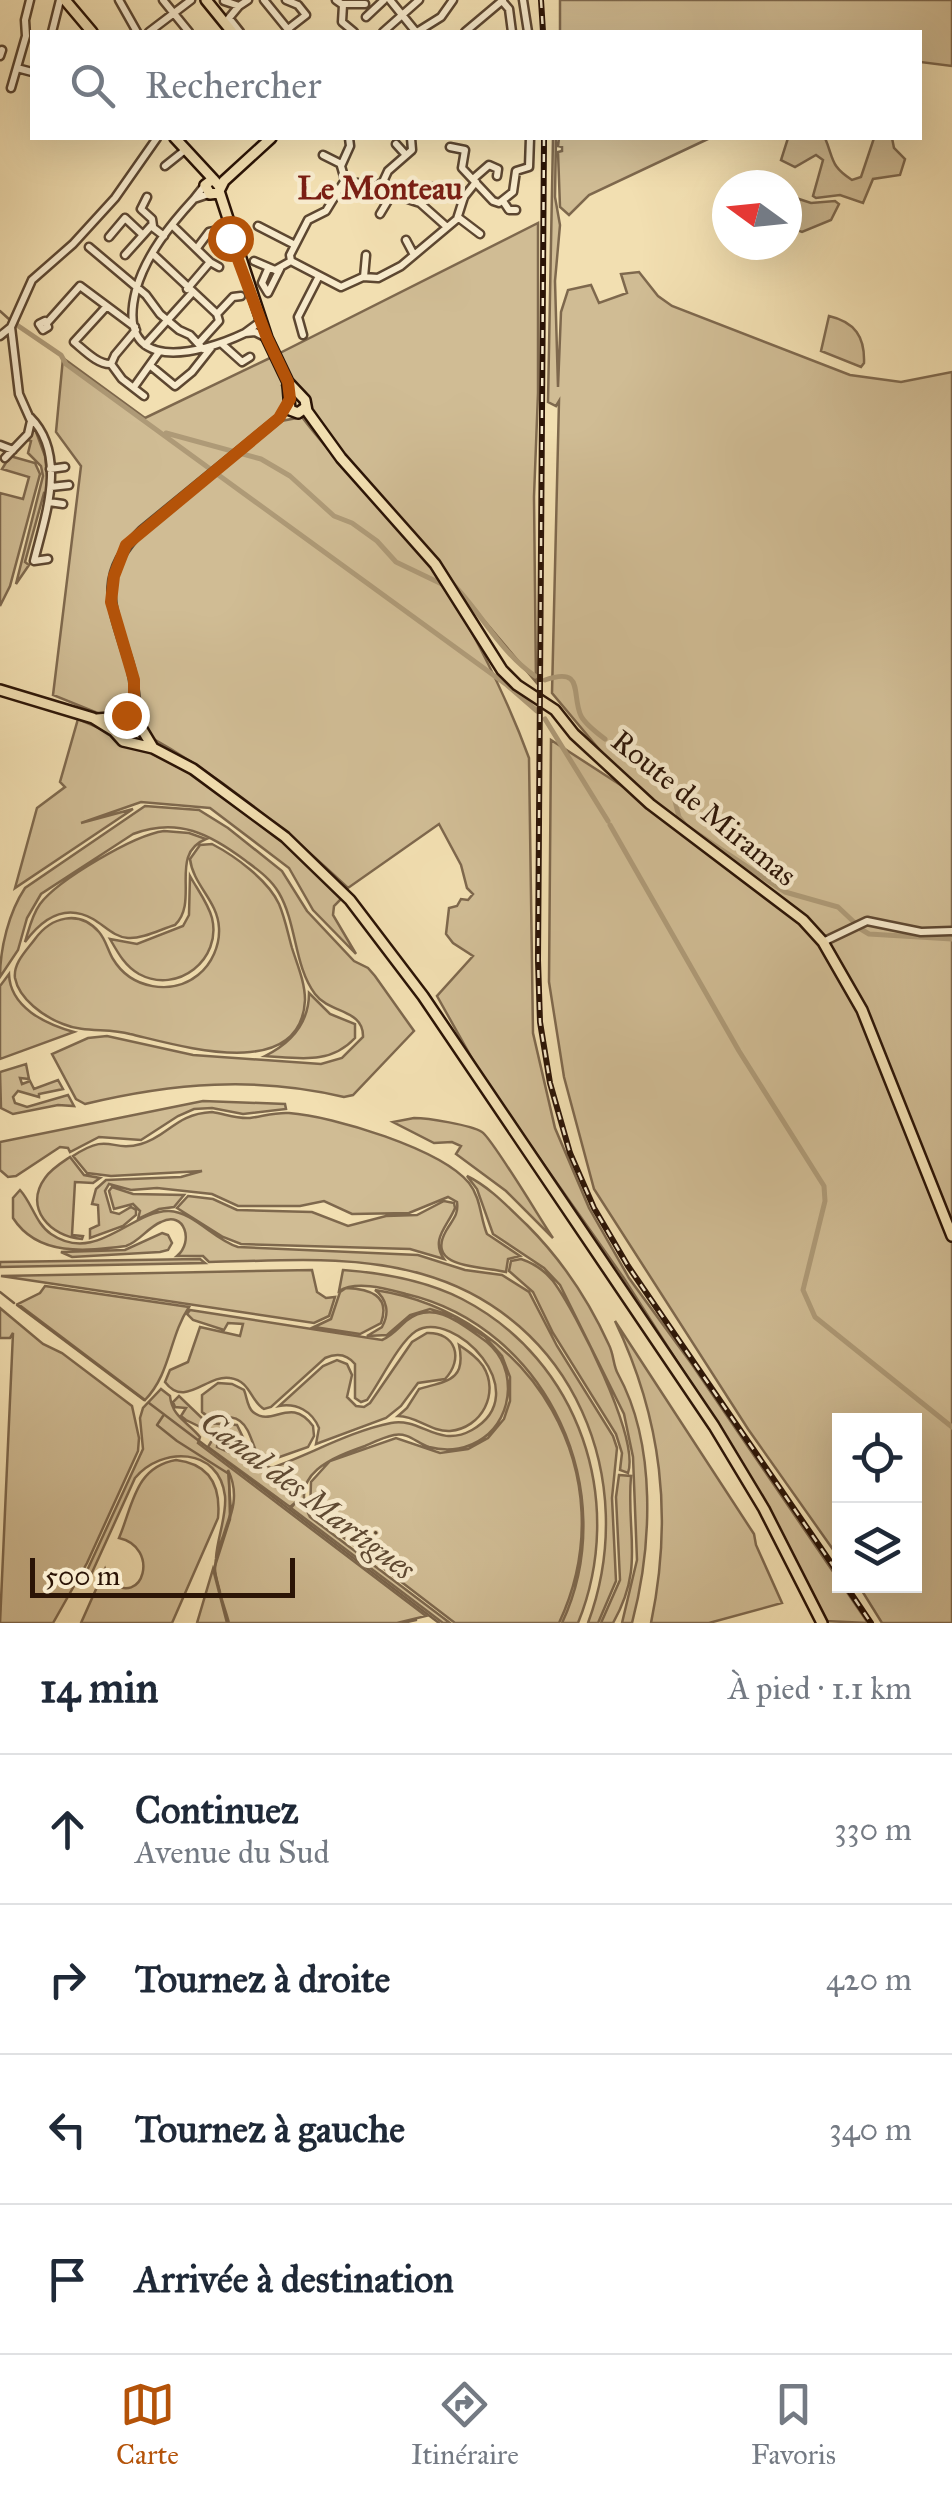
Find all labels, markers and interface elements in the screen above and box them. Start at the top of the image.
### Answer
search box [30,30,922,140]
icon: search [65,58,120,113]
text: Rechercher [145,62,321,108]
district label: Le Monteau [297,169,463,208]
north arrow [712,170,802,260]
route start [208,216,254,262]
route end [104,693,150,739]
street label: Route de Miramas [604,722,804,894]
water label: Canal des Martigues [193,1402,423,1589]
map controls [832,1413,922,1593]
button: locate [832,1413,922,1503]
button: layers [832,1503,922,1593]
scale bar [30,1553,295,1598]
text: 500 m [45,1558,120,1593]
text: 14 min [40,1662,159,1714]
text: À pied · 1.1 km [728,1669,912,1708]
text: Continuez [135,1787,299,1833]
icon: ahead [40,1802,95,1857]
text: 330 m [834,1810,912,1849]
text: Avenue du Sud [135,1833,329,1872]
icon: right [40,1952,95,2007]
text: Tournez à droite [135,1956,390,2002]
text: 420 m [826,1960,912,1999]
icon: left [40,2102,95,2157]
text: Tournez à gauche [135,2106,405,2152]
text: 340 m [829,2110,912,2149]
icon: arrive [40,2252,95,2307]
text: Arrivée à destination [135,2256,454,2302]
tab: Carte [116,2377,179,2472]
tab: Itinéraire [411,2377,519,2472]
tab: Favoris [751,2377,836,2472]

